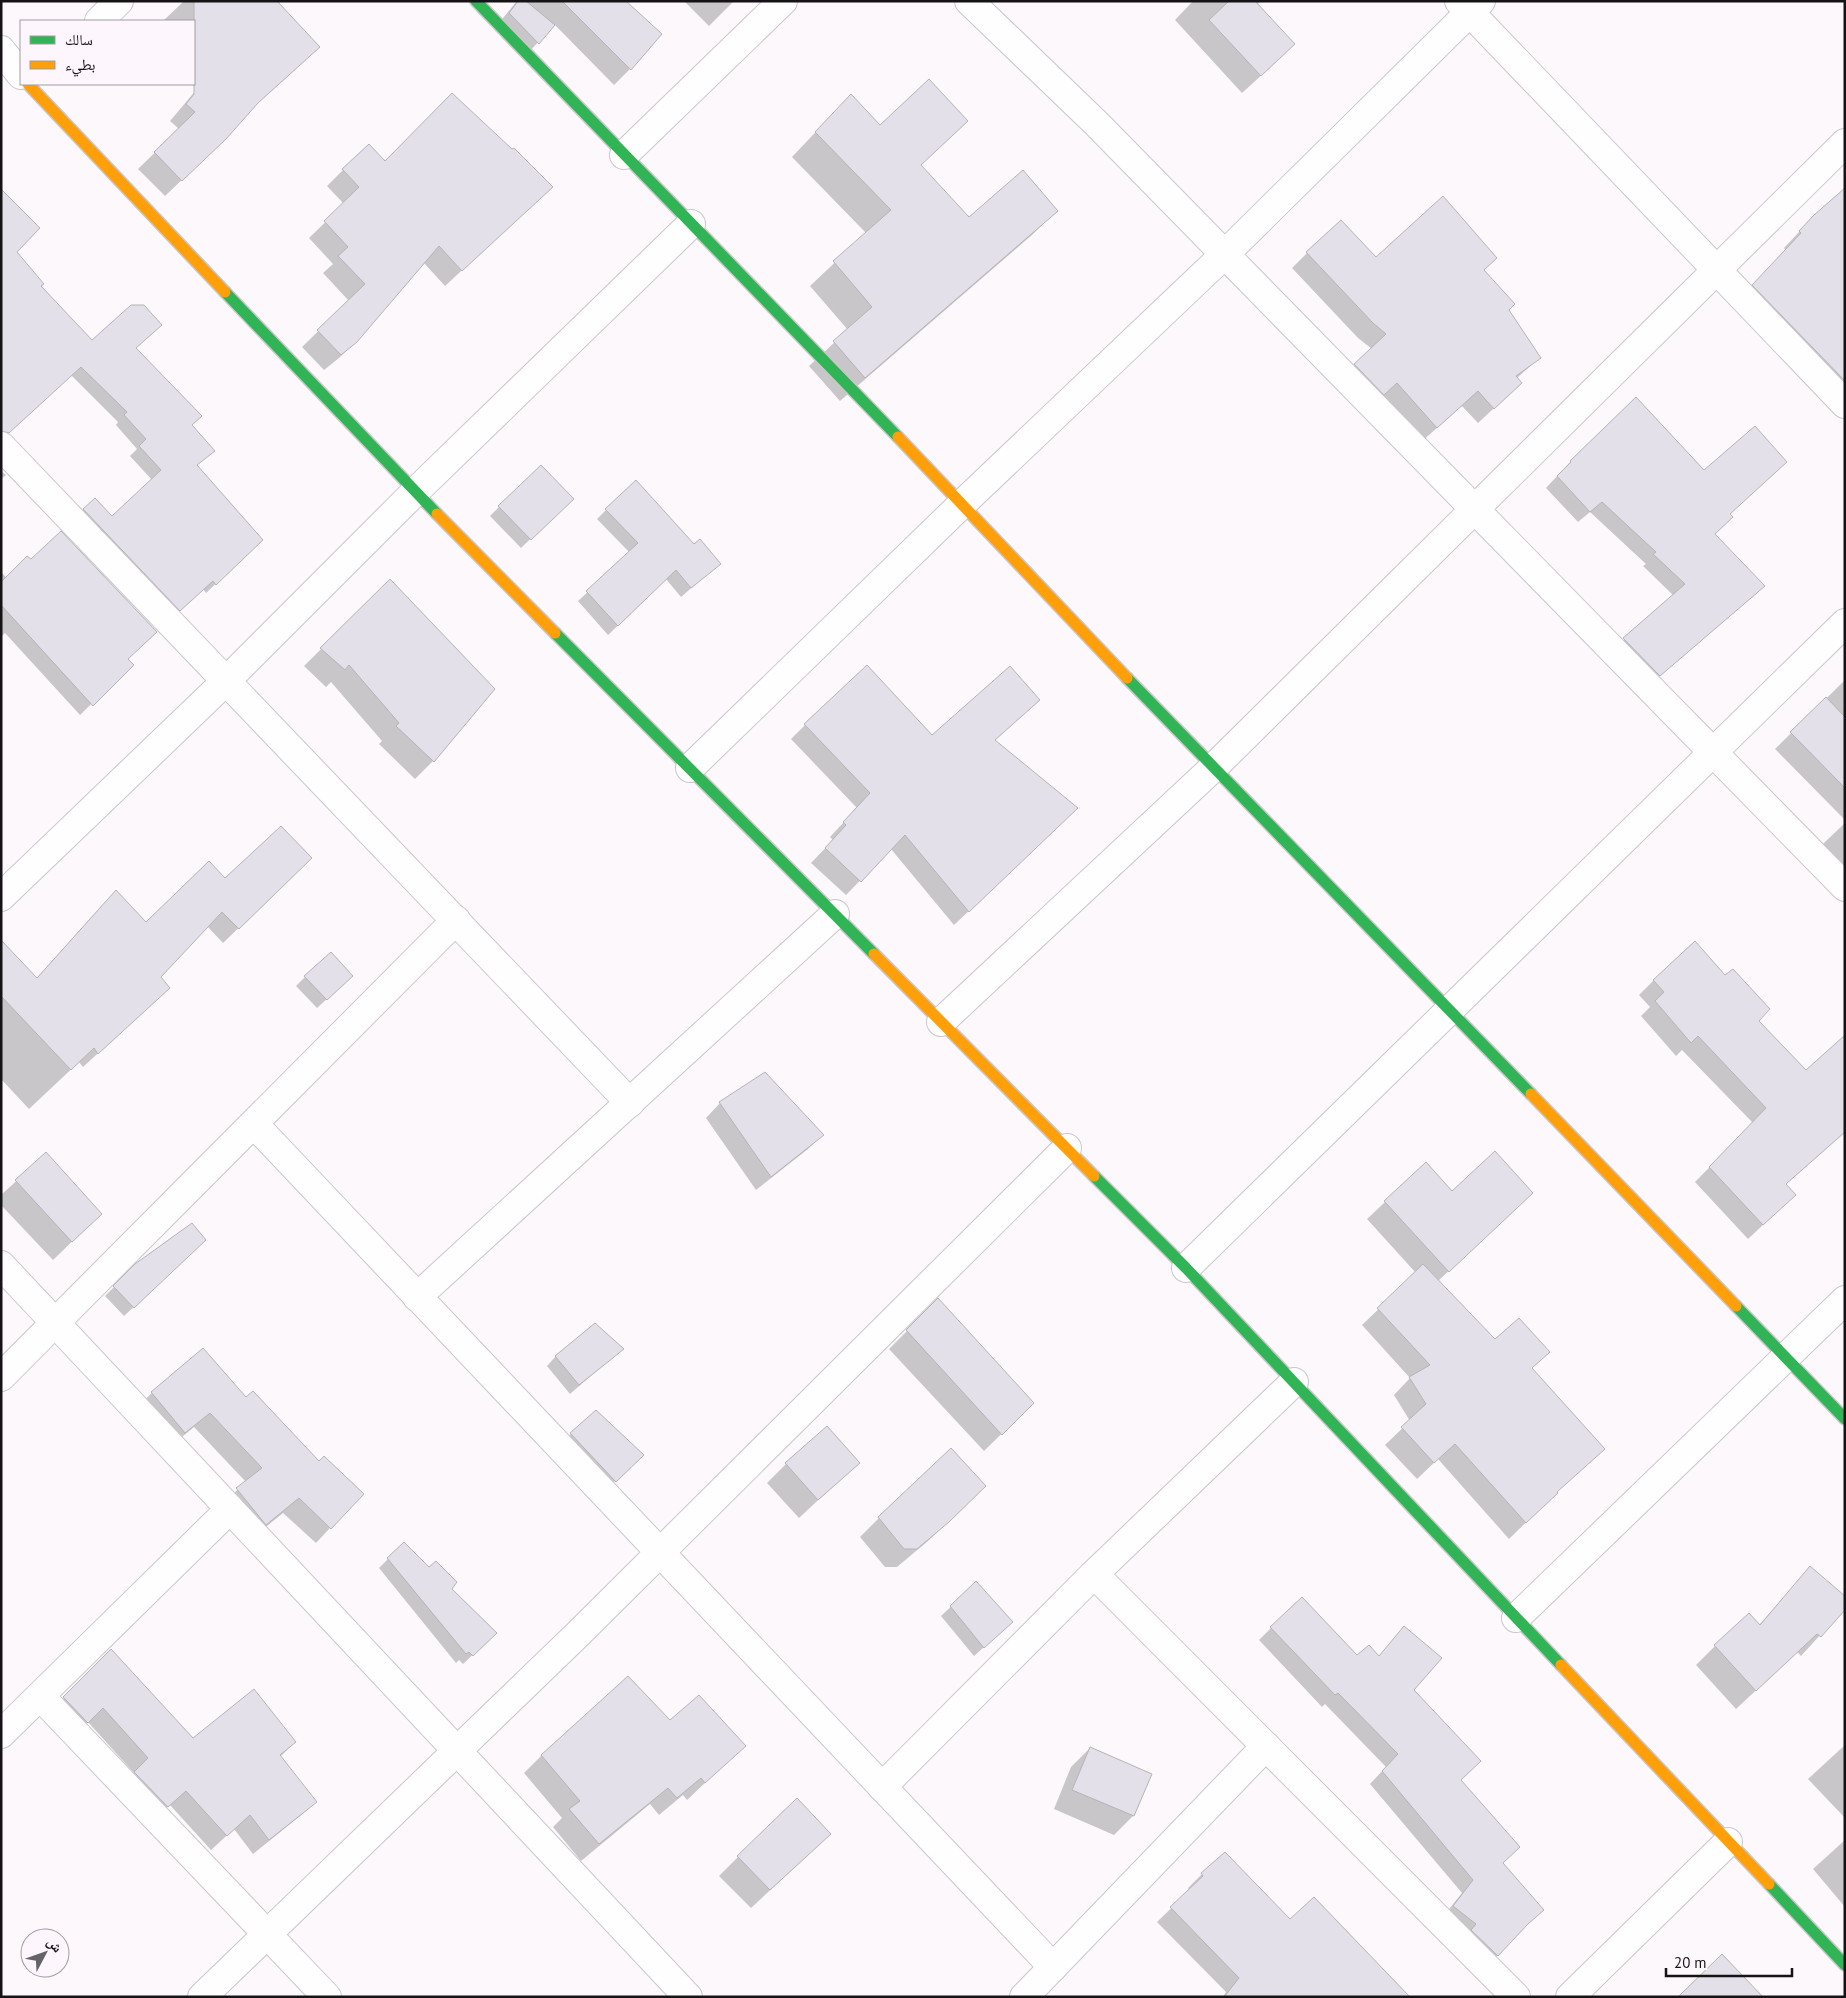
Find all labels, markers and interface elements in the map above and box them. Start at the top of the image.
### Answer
legend [20,20,195,85]
text: سالك [65,30,93,49]
text: بطيء [65,55,95,77]
north arrow [20,1928,70,1978]
text: ش [43,1933,67,1956]
scale bar [1666,1946,1792,1978]
text: 20 m [1674,1953,1707,1972]

